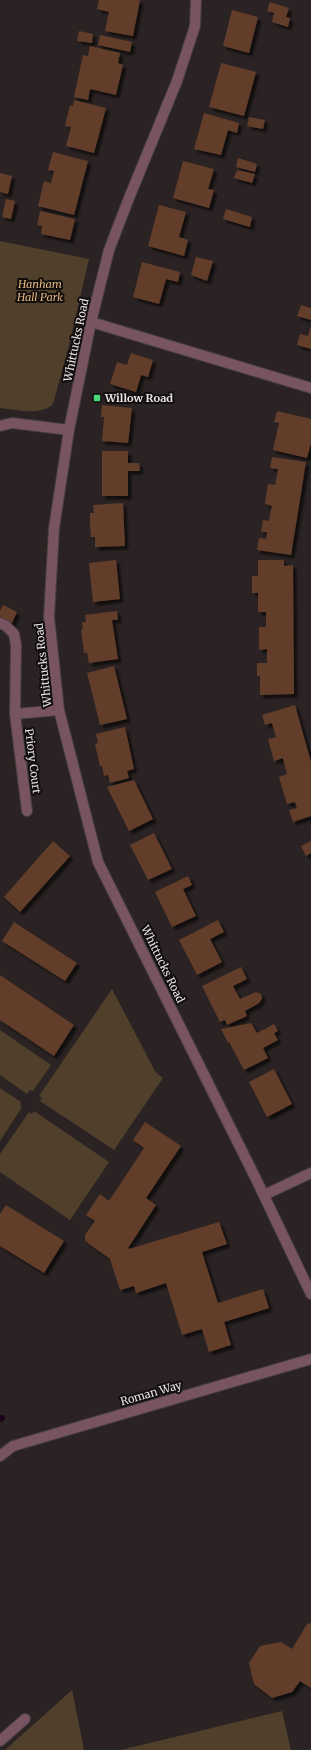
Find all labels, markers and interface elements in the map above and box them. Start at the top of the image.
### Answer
park label: Hanham Hall Park [16,277,63,304]
street label: Whittucks Road [60,297,92,384]
place label: Willow Road [104,391,173,405]
marker: Willow Road [92,393,102,403]
street label: Whittucks Road [32,622,54,709]
street label: Priory Court [22,728,44,795]
street label: Whittucks Road [138,922,188,1005]
street label: Roman Way [119,1377,184,1408]

